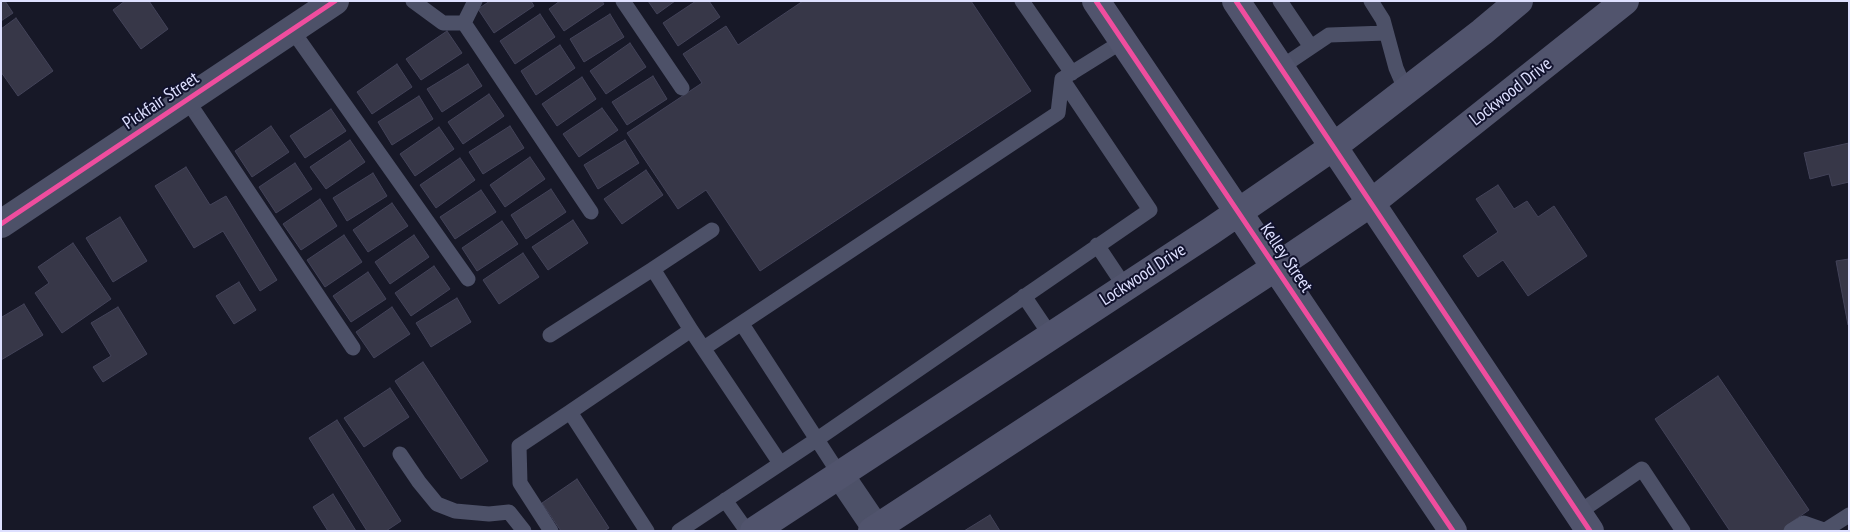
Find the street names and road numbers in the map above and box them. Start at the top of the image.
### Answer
street label: Lockwood Drive [1466,53,1556,131]
street label: Pickfair Street [119,68,203,134]
street label: Kelley Street [1255,219,1317,297]
street label: Lockwood Drive [1096,239,1190,311]

